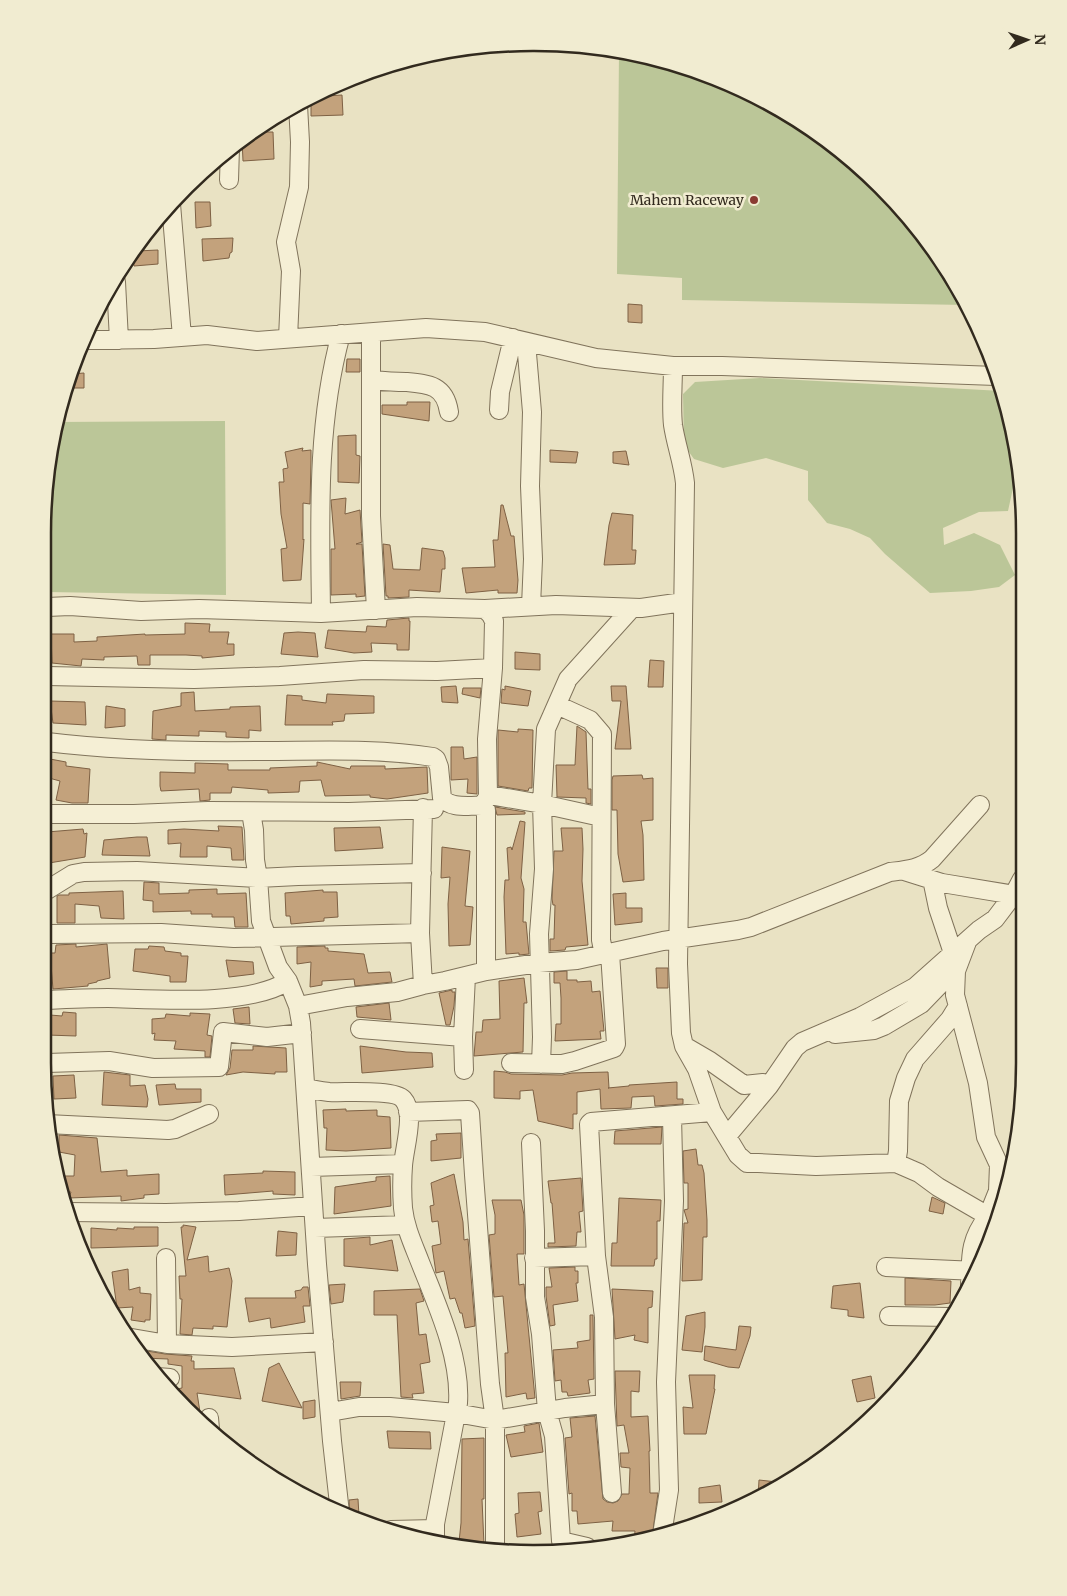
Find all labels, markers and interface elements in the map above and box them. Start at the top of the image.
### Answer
north arrow [1002,15,1052,65]
text: N [1031,34,1049,45]
place label: Mahem Raceway [630,191,745,209]
marker: Mahem Raceway [748,194,760,206]

